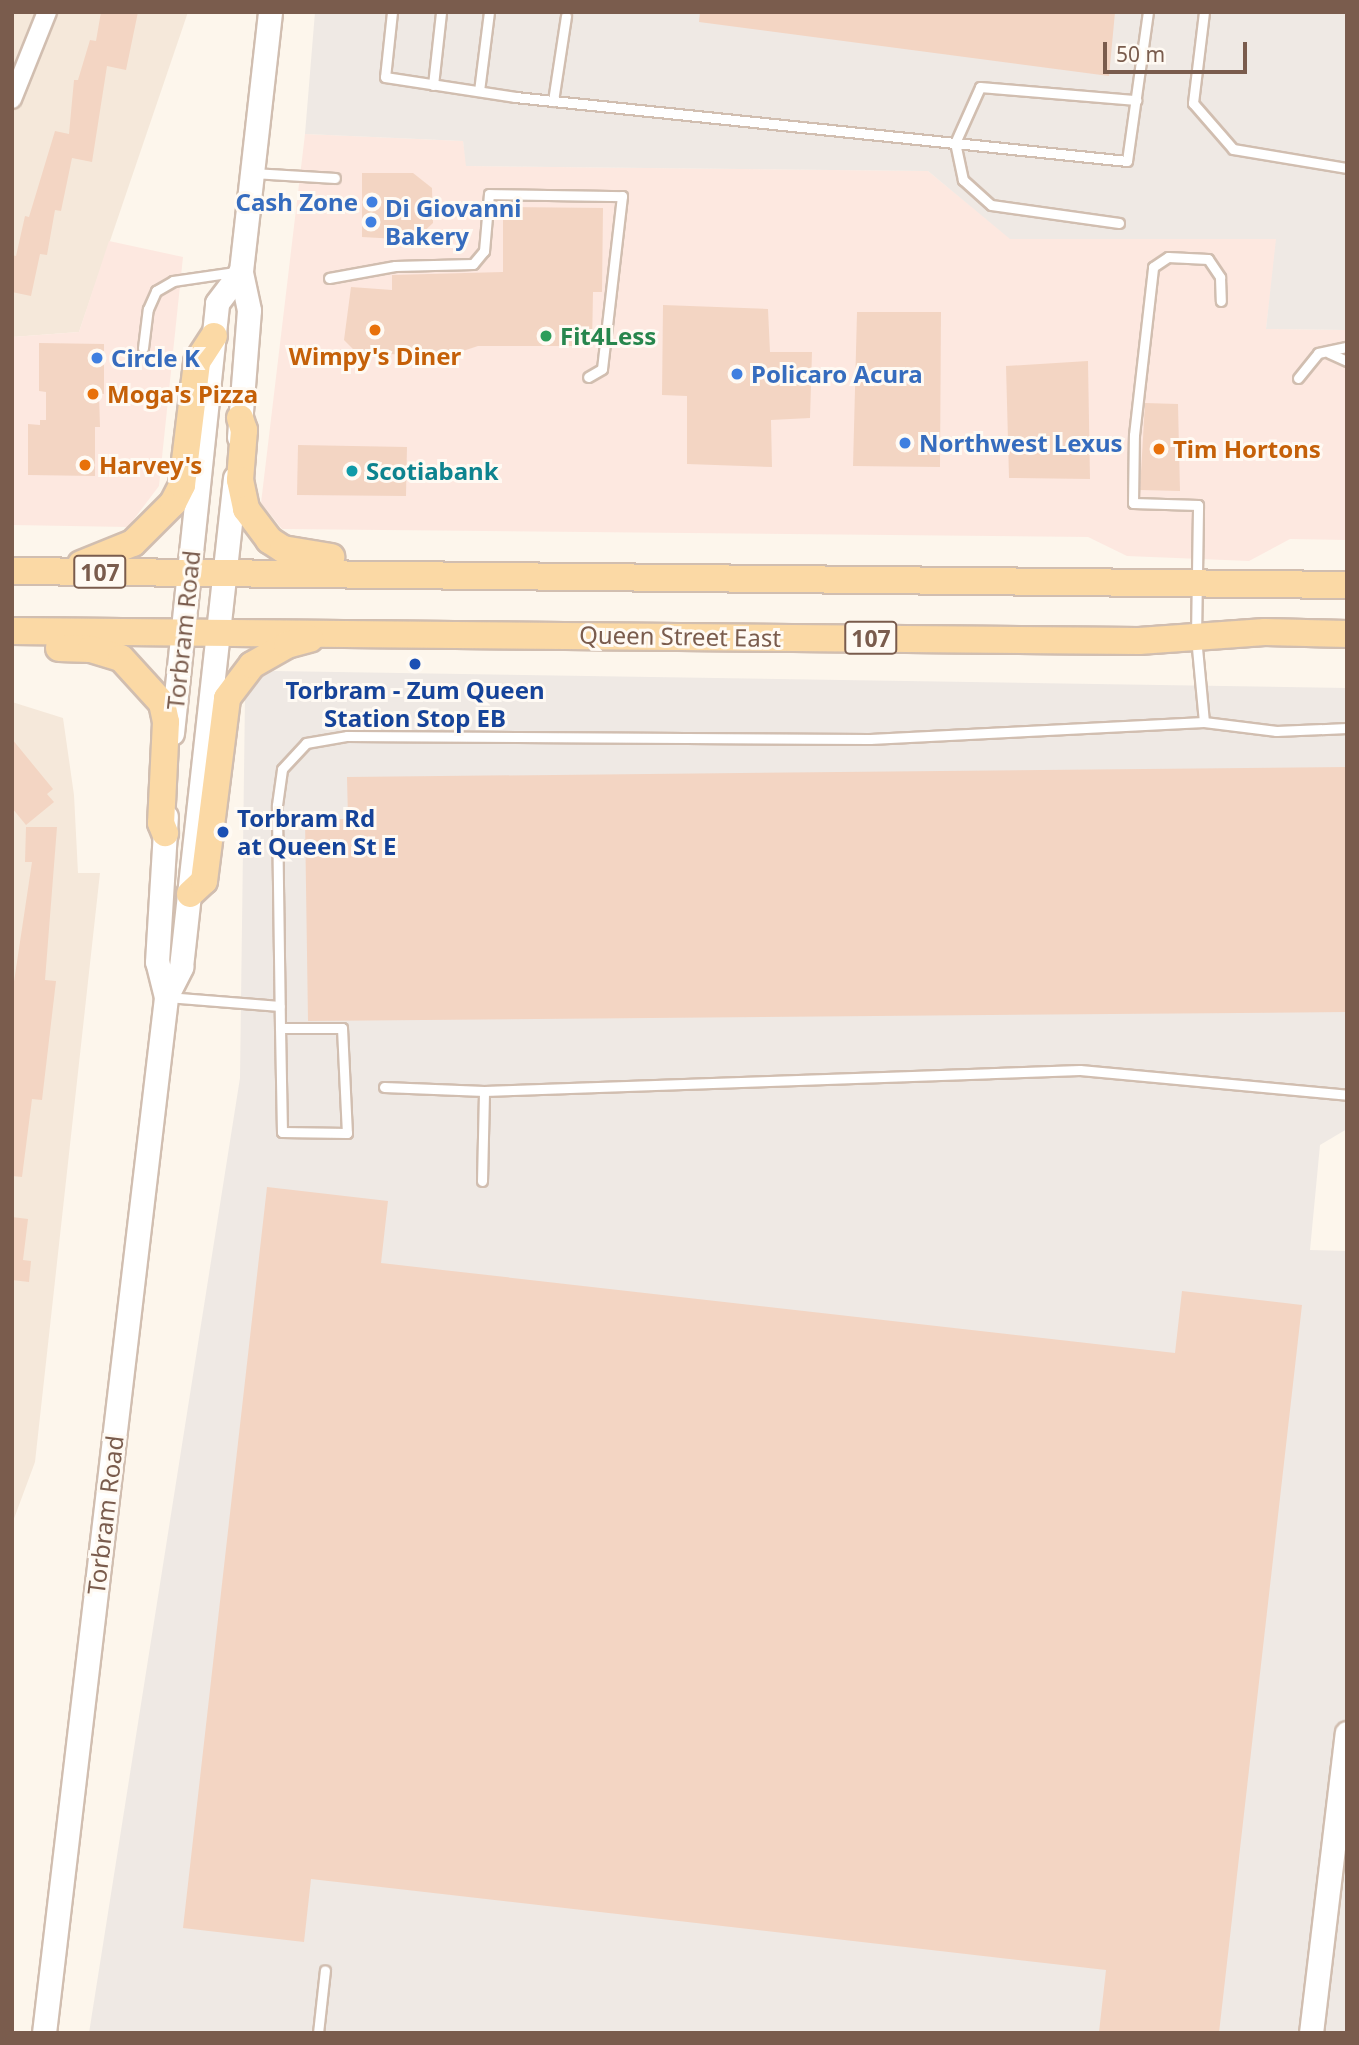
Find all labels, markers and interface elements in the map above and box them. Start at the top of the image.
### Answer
scale bar [1107,28,1250,72]
text: 50 m [1116,40,1165,68]
place label: Cash Zone [236,188,358,216]
marker: Cash Zone [364,194,380,210]
place label: Di Giovanni Bakery [385,194,522,250]
marker: Di Giovanni Bakery [363,214,379,230]
marker: Wimpy's Diner [367,322,383,338]
place label: Fit4Less [560,322,656,350]
marker: Fit4Less [538,328,554,344]
place label: Wimpy's Diner [289,342,461,370]
place label: Circle K [111,344,200,372]
marker: Circle K [89,350,105,366]
place label: Policaro Acura [751,360,923,388]
marker: Policaro Acura [729,366,745,382]
place label: Moga's Pizza [107,380,258,408]
marker: Moga's Pizza [85,386,101,402]
place label: Northwest Lexus [919,429,1123,457]
marker: Northwest Lexus [897,435,913,451]
place label: Tim Hortons [1173,435,1321,463]
marker: Tim Hortons [1151,441,1167,457]
place label: Harvey's [99,451,202,479]
marker: Harvey's [77,457,93,473]
place label: Scotiabank [366,457,499,485]
marker: Scotiabank [344,463,360,479]
street label: Torbram Road [160,549,206,711]
road number: 107 [72,552,128,592]
road number: 107 [843,618,899,658]
street label: Queen Street East [579,620,781,652]
marker: Torbram - Zum Queen Station Stop EB [407,656,423,672]
place label: Torbram - Zum Queen Station Stop EB [285,676,545,732]
place label: Torbram Rd at Queen St E [237,804,396,860]
marker: Torbram Rd at Queen St E [215,824,231,840]
street label: Torbram Road [81,1434,129,1596]

